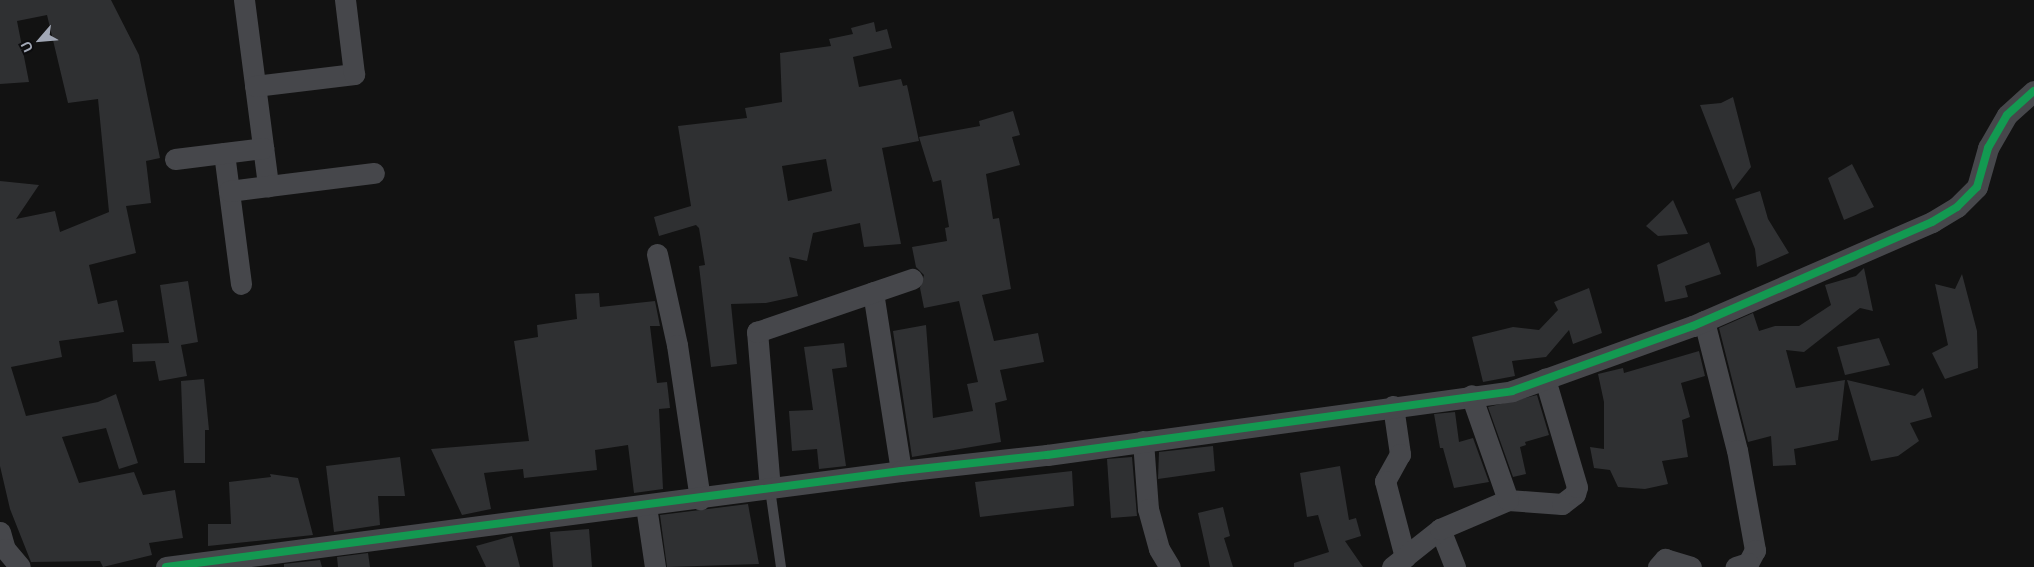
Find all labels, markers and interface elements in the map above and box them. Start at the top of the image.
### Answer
north arrow [15,15,65,65]
text: U [17,39,36,55]

